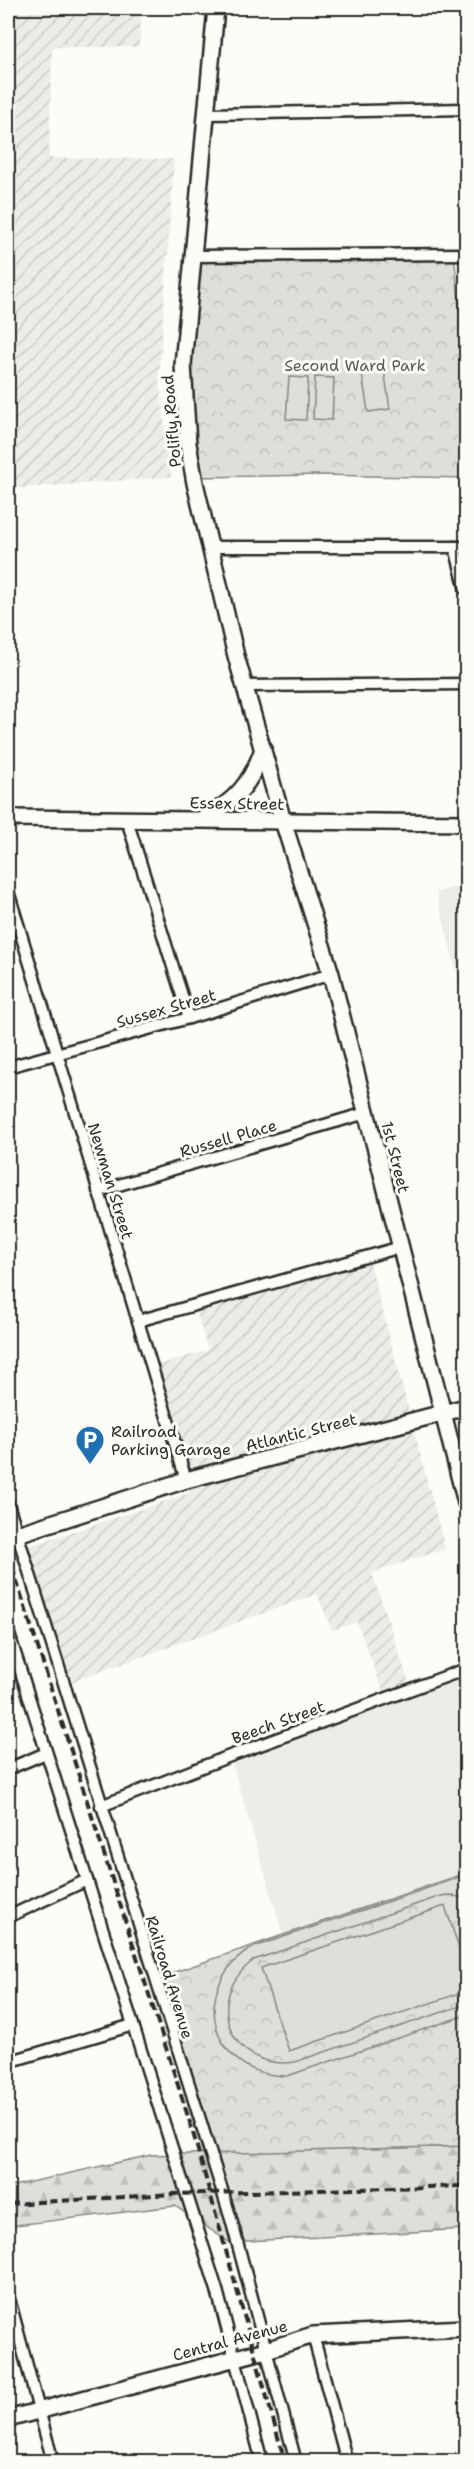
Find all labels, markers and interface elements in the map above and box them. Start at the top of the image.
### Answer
park label: Second Ward Park [284,355,426,376]
street label: Polifly Road [157,374,186,468]
street label: Essex Street [189,792,285,815]
street label: Sussex Street [114,984,218,1033]
street label: Russell Place [177,1115,279,1162]
street label: 1st Street [376,1119,415,1195]
street label: Newman Street [83,1120,138,1242]
street label: Atlantic Street [243,1408,359,1456]
place label: Railroad Parking Garage [111,1421,231,1460]
parking icon: Railroad Parking Garage [74,1424,106,1466]
street label: Beech Street [229,1696,328,1749]
street label: Railroad Avenue [141,1913,198,2041]
street label: Central Avenue [170,2315,290,2366]

